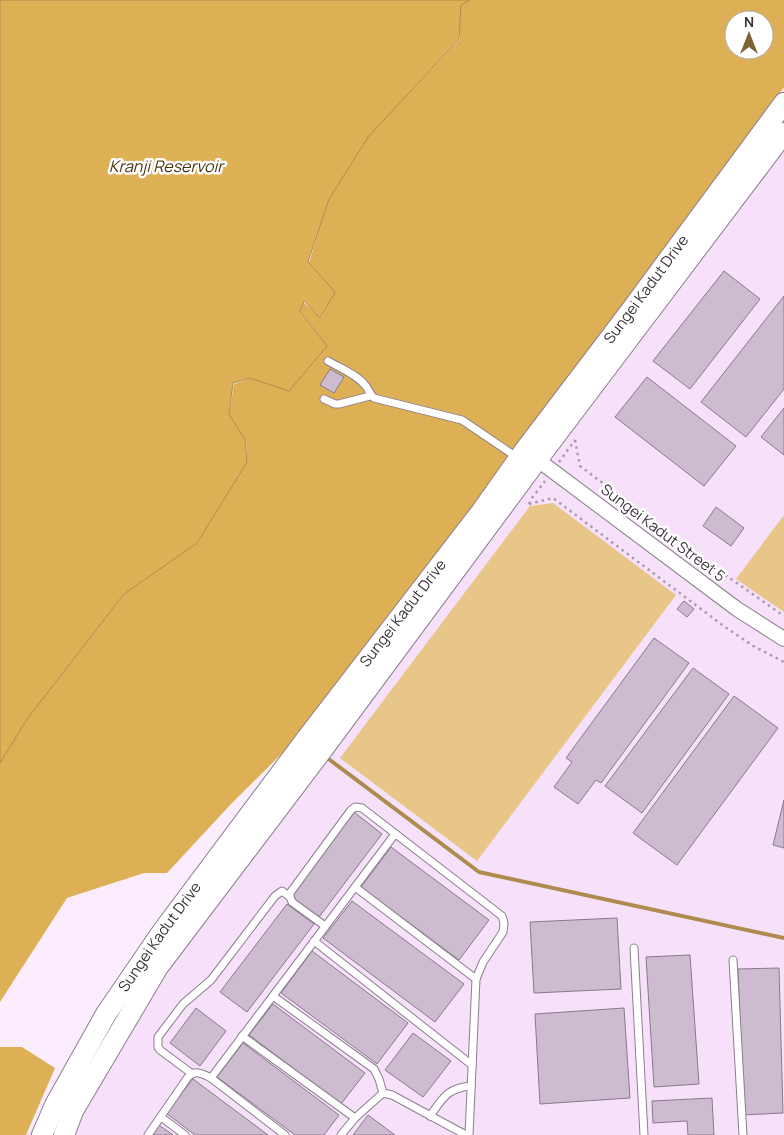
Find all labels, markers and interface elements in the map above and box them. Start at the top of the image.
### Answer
north arrow [724,10,774,60]
text: N [744,12,754,31]
water label: Kranji Reservoir [109,155,225,177]
street label: Sungei Kadut Drive [598,230,693,348]
street label: Sungei Kadut Street 5 [597,479,730,586]
street label: Sungei Kadut Drive [355,555,451,671]
street label: Sungei Kadut Drive [113,877,206,996]

